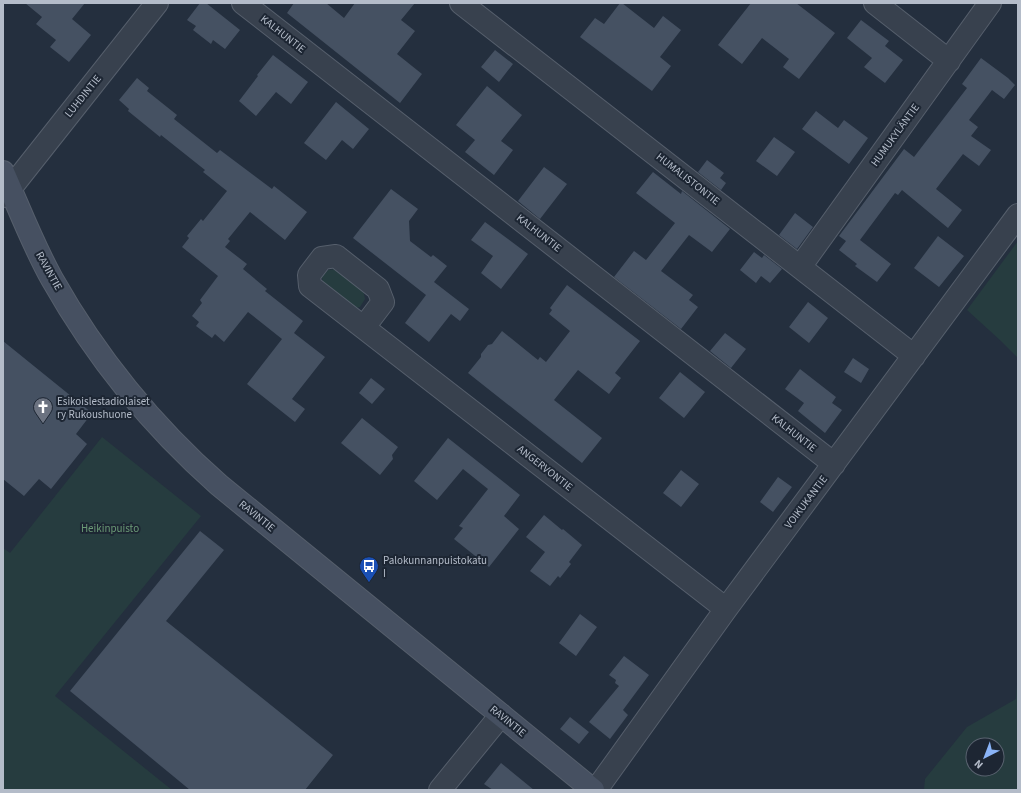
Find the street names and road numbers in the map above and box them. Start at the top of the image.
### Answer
street label: KALHUNTIE [257,12,309,57]
street label: LUHDINTIE [61,71,105,120]
street label: HUMUKYLÄNTIE [867,101,923,169]
street label: HUMALISTONTIE [653,149,723,209]
street label: KALHUNTIE [513,211,565,256]
street label: RAVINTIE [32,249,66,293]
street label: KALHUNTIE [768,411,820,456]
street label: ANGERVONTIE [514,442,576,495]
street label: VOIKUKANTIE [781,472,831,532]
street label: RAVINTIE [236,497,278,535]
street label: RAVINTIE [487,702,529,740]

